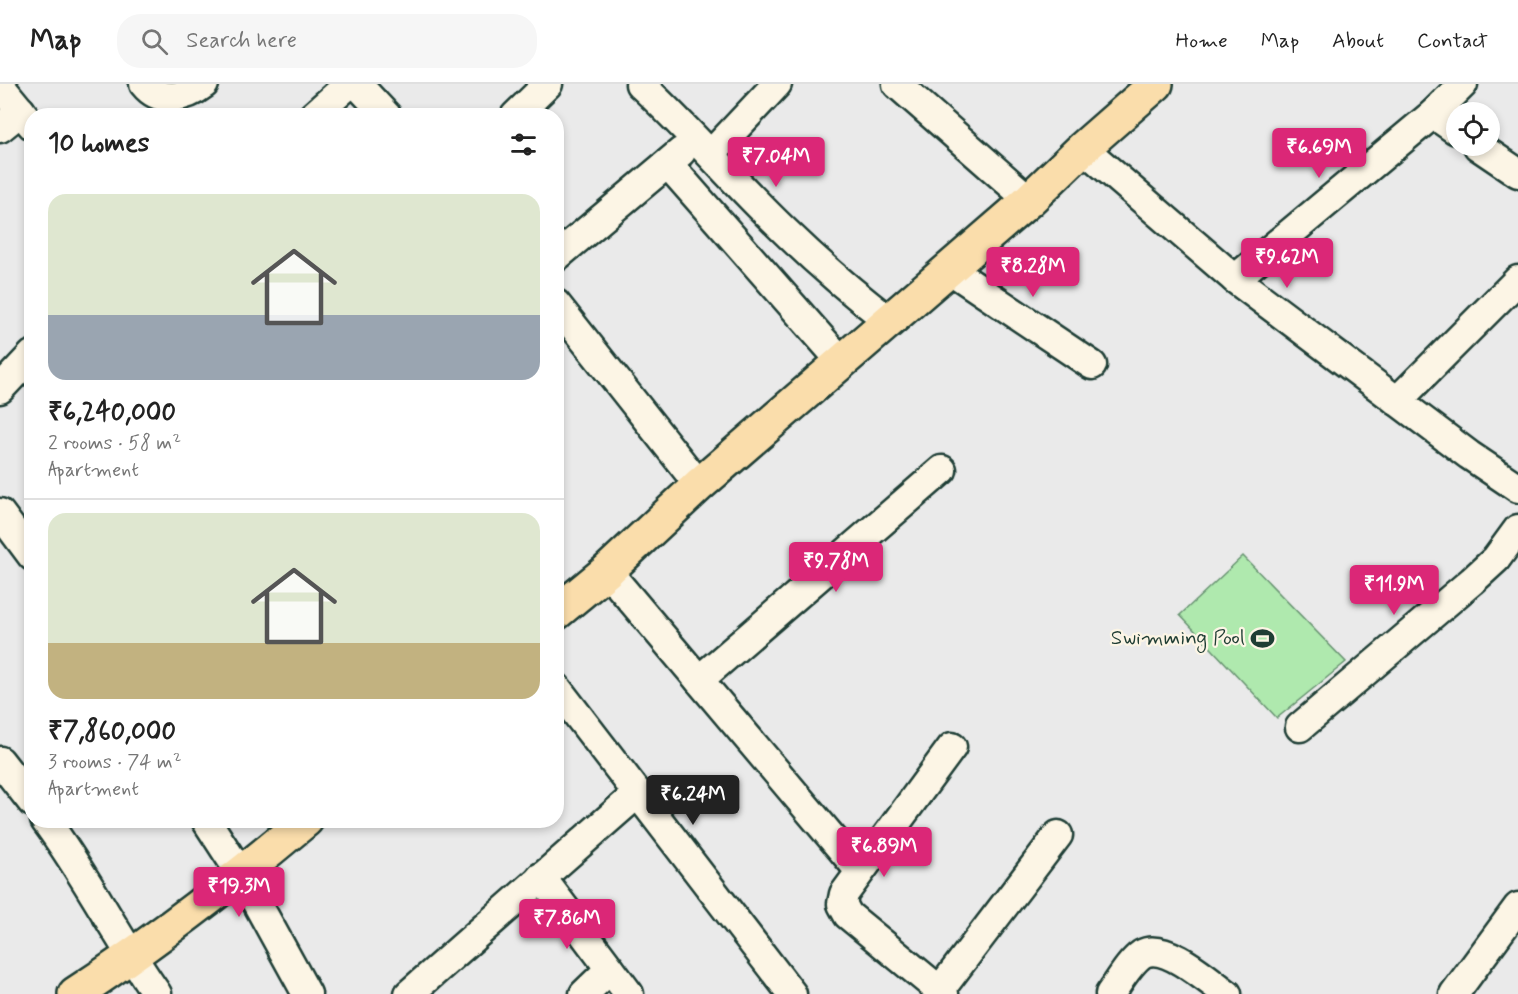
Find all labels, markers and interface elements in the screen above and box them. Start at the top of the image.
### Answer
search box [117,14,537,68]
text: Map [30,23,81,60]
icon: search [138,25,171,58]
text: Search here [186,27,297,55]
text: Home [1176,27,1228,55]
text: Map [1261,27,1299,55]
text: About [1332,27,1384,55]
text: Contact [1417,27,1488,55]
map controls [1446,102,1500,156]
button: locate [1446,102,1500,156]
text: 10 homes [48,127,149,161]
icon: filters [507,128,540,161]
pin: ₹6.69M [1270,128,1368,179]
text: ₹6.69M [1286,134,1352,161]
pin: ₹7.04M [727,137,825,188]
text: ₹7.04M [742,143,810,170]
icon: home [240,233,348,341]
pin: ₹9.62M [1238,238,1336,289]
text: ₹9.62M [1255,244,1319,271]
pin: ₹8.28M [984,247,1082,298]
text: ₹8.28M [1000,253,1066,280]
text: ₹6,240,000 [48,396,176,430]
text: 2 rooms · 58 m² [48,430,181,457]
text: Apartment [48,457,139,484]
pin: ₹9.78M [787,542,885,593]
text: ₹9.78M [803,548,869,575]
icon: home [240,552,348,660]
pin: ₹11.9M [1345,565,1443,616]
text: ₹11.9M [1364,571,1424,598]
place label: Swimming Pool [1111,624,1245,653]
sports icon: Swimming Pool [1250,625,1276,651]
text: ₹7,860,000 [48,715,176,749]
text: 3 rooms · 74 m² [48,749,182,776]
pin: ₹6.24M [644,775,742,826]
text: Apartment [48,776,139,803]
text: ₹6.24M [660,781,726,808]
pin: ₹6.89M [835,827,933,878]
text: ₹6.89M [851,833,917,860]
pin: ₹19.3M [190,867,288,918]
text: ₹19.3M [207,873,271,900]
pin: ₹7.86M [518,899,616,950]
text: ₹7.86M [533,905,601,932]

